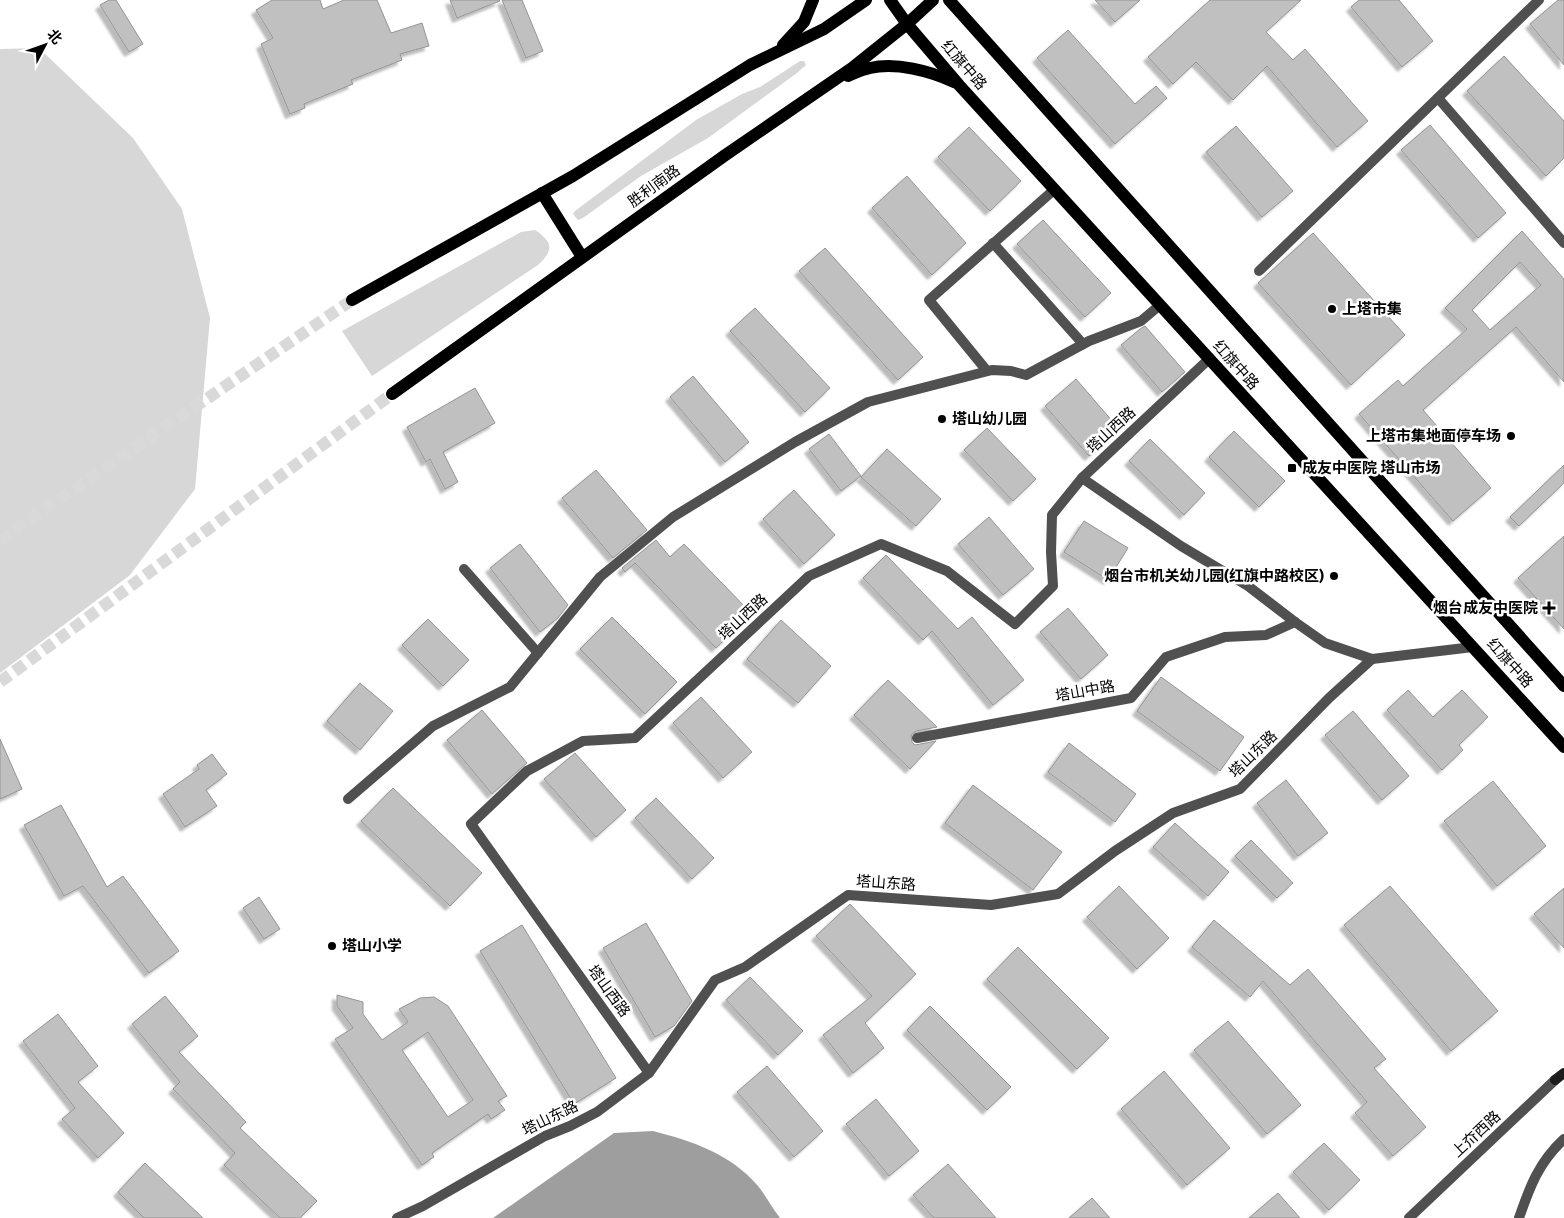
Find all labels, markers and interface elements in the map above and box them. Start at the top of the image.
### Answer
north arrow [20,20,70,70]
text: 北 [43,26,65,48]
street label: 红旗中路 [938,36,990,94]
street label: 胜利南路 [624,161,684,211]
place label: 上塔市集 [1342,300,1402,318]
marker: 上塔市集 [1326,303,1338,315]
street label: 红旗中路 [1209,337,1263,393]
street label: 塔山西路 [1083,403,1139,457]
place label: 塔山幼儿园 [952,410,1027,428]
marker: 塔山幼儿园 [936,413,948,425]
place label: 上塔市集地面停车场 [1366,427,1501,445]
marker: 上塔市集地面停车场 [1505,430,1517,442]
place label: 成友中医院 塔山市场 [1302,459,1441,477]
marker: 成友中医院 塔山市场 [1286,462,1298,474]
place label: 烟台市机关幼儿园(红旗中路校区) [1104,567,1324,585]
marker: 烟台市机关幼儿园(红旗中路校区) [1328,570,1340,582]
street label: 塔山西路 [715,590,771,644]
place label: 烟台成友中医院 [1433,599,1538,617]
marker: 烟台成友中医院 [1542,601,1556,615]
street label: 红旗中路 [1483,635,1537,691]
street label: 塔山中路 [1054,677,1116,705]
street label: 塔山东路 [1225,727,1281,781]
street label: 塔山东路 [855,872,917,894]
place label: 塔山小学 [342,937,402,955]
marker: 塔山小学 [326,940,338,952]
street label: 塔山西路 [584,961,634,1021]
street label: 塔山东路 [519,1097,581,1139]
street label: 上夼西路 [1448,1107,1504,1161]

